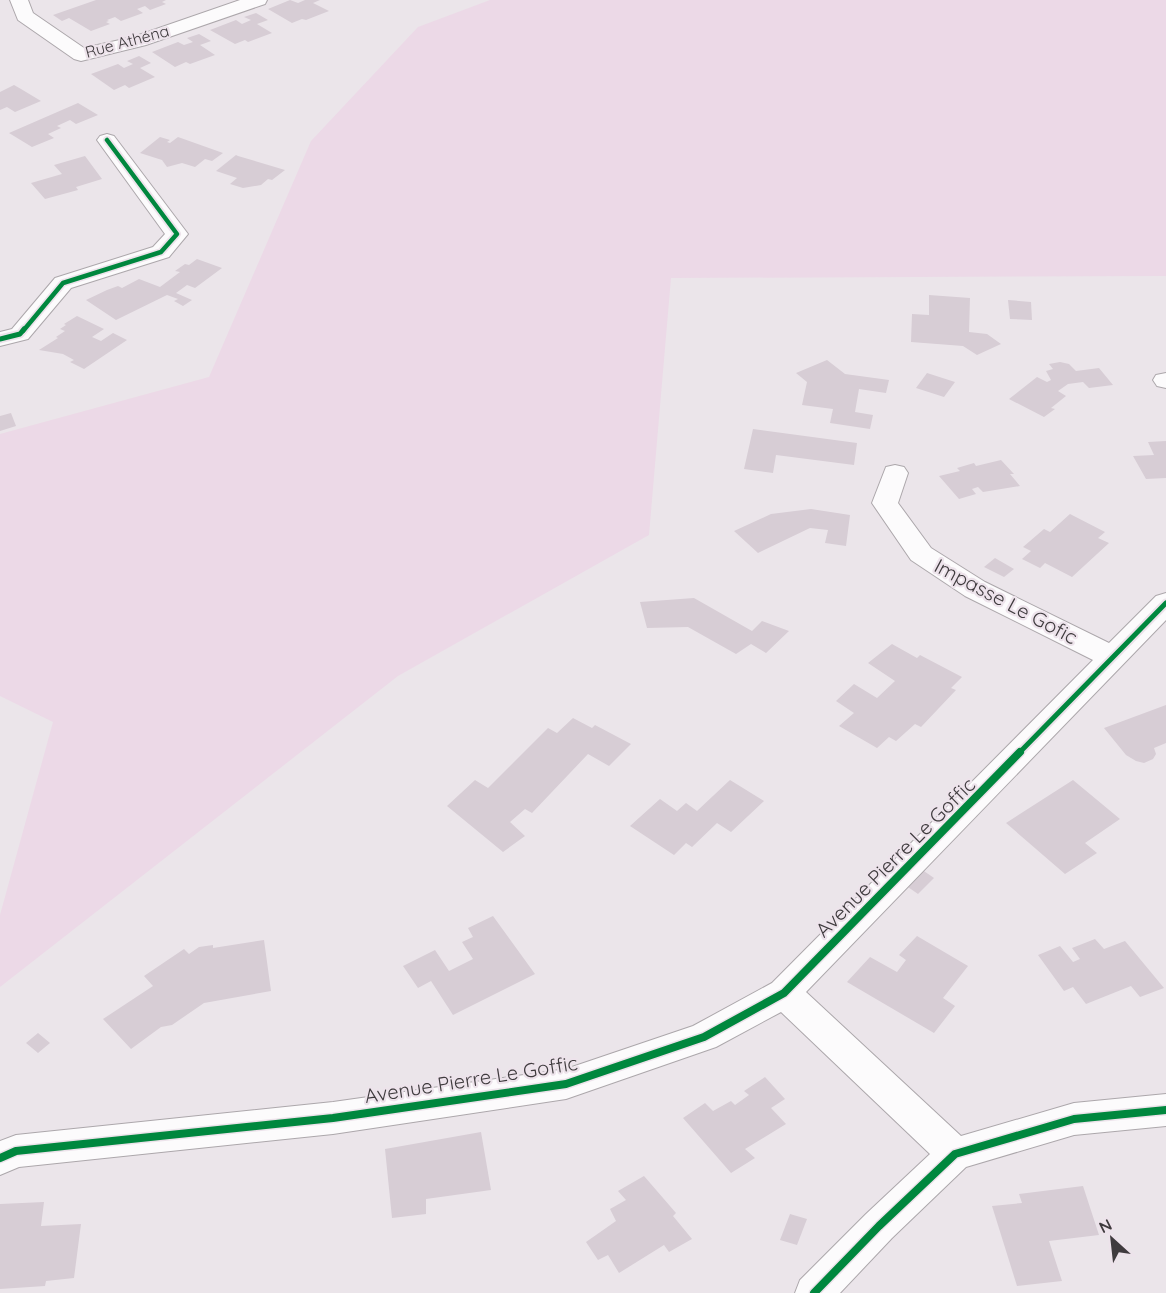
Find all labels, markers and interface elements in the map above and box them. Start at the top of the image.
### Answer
street label: Rue Athéna [83,20,171,62]
street label: Impasse Le Gofic [930,553,1082,649]
street label: Avenue Pierre Le Goffic [810,772,980,942]
street label: Avenue Pierre Le Goffic [363,1050,579,1108]
north arrow [1082,1209,1142,1269]
text: N [1095,1214,1115,1237]

